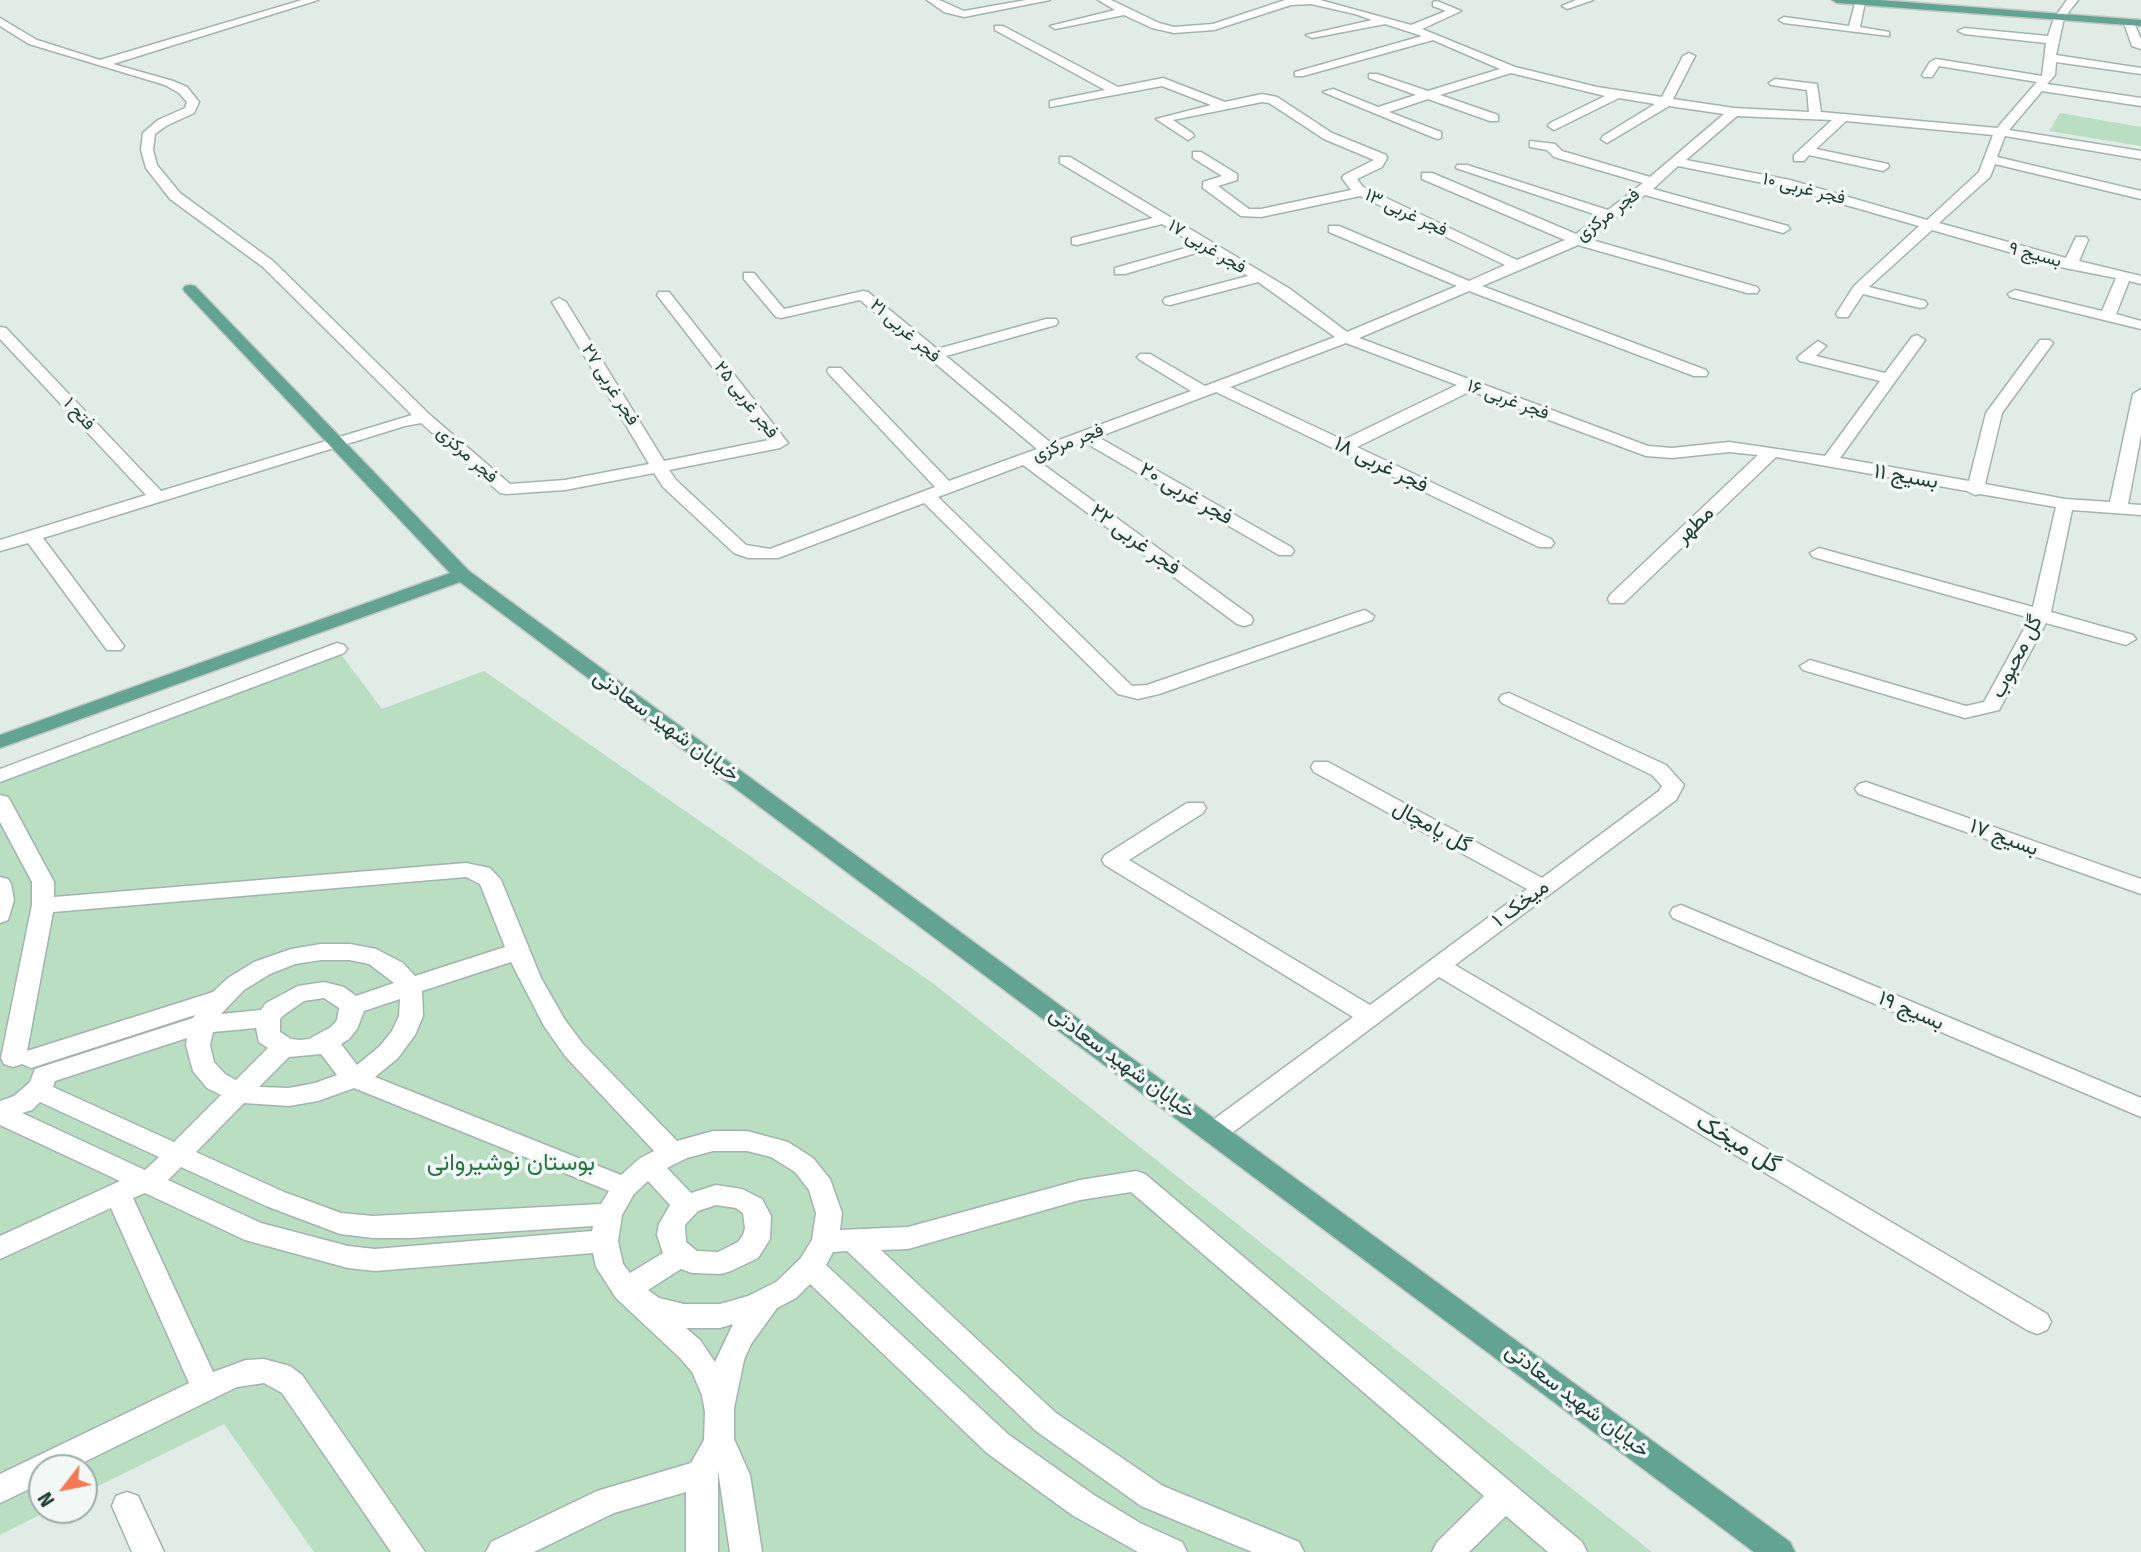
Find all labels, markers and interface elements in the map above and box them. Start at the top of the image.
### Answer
street label: فجر غربی ۱۰ [1760,168,1848,210]
street label: فجر غربی ۱۳ [1361,184,1451,242]
street label: فجر مرکزی [1572,184,1644,246]
street label: فجر غربی ۱۷ [1164,215,1250,279]
street label: بسیج ۹ [2006,238,2064,272]
street label: فجر غربی ۲۱ [865,295,945,367]
street label: فجر غربی ۲۷ [577,340,643,430]
street label: فجر غربی ۲۵ [709,357,783,443]
street label: فجر غربی ۱۶ [1464,375,1552,425]
street label: فتح ۱ [58,393,100,435]
street label: فجر مرکزی [1029,420,1107,466]
street label: فجر مرکزی [432,422,502,488]
street label: فجر غربی ۱۸ [1330,431,1432,499]
street label: فجر غربی ۲۰ [1135,457,1237,531]
street label: بسیج ۱۱ [1872,459,1940,495]
street label: فجر غربی ۲۲ [1085,499,1185,581]
street label: مطهر [1670,501,1720,549]
street label: گل محبوب [1985,611,2049,703]
street label: خیابان شهید سعادتی [588,665,744,787]
street label: گل پامچال [1389,795,1475,859]
street label: بسیج ۱۷ [1966,814,2042,862]
street label: میخک ۱ [1488,875,1554,933]
street label: بسیج ۱۹ [1874,986,1948,1036]
street label: خیابان شهید سعادتی [1044,1002,1200,1124]
street label: گل میخک [1690,1108,1786,1180]
park label: بوستان نوشیروانی [427,1149,595,1177]
street label: خیابان شهید سعادتی [1500,1339,1654,1463]
north arrow [28,1454,98,1524]
text: N [33,1488,60,1511]

